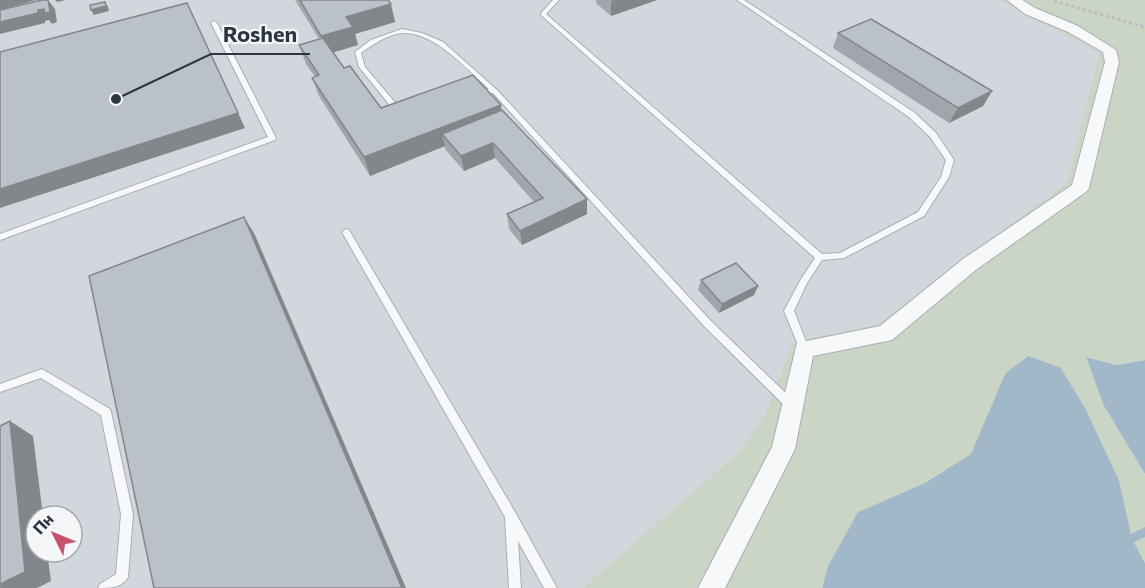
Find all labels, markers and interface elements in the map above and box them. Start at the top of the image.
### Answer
callout: Roshen [211,14,310,54]
text: Roshen [223,20,297,47]
north arrow [24,504,84,564]
text: Пн [28,509,57,538]

